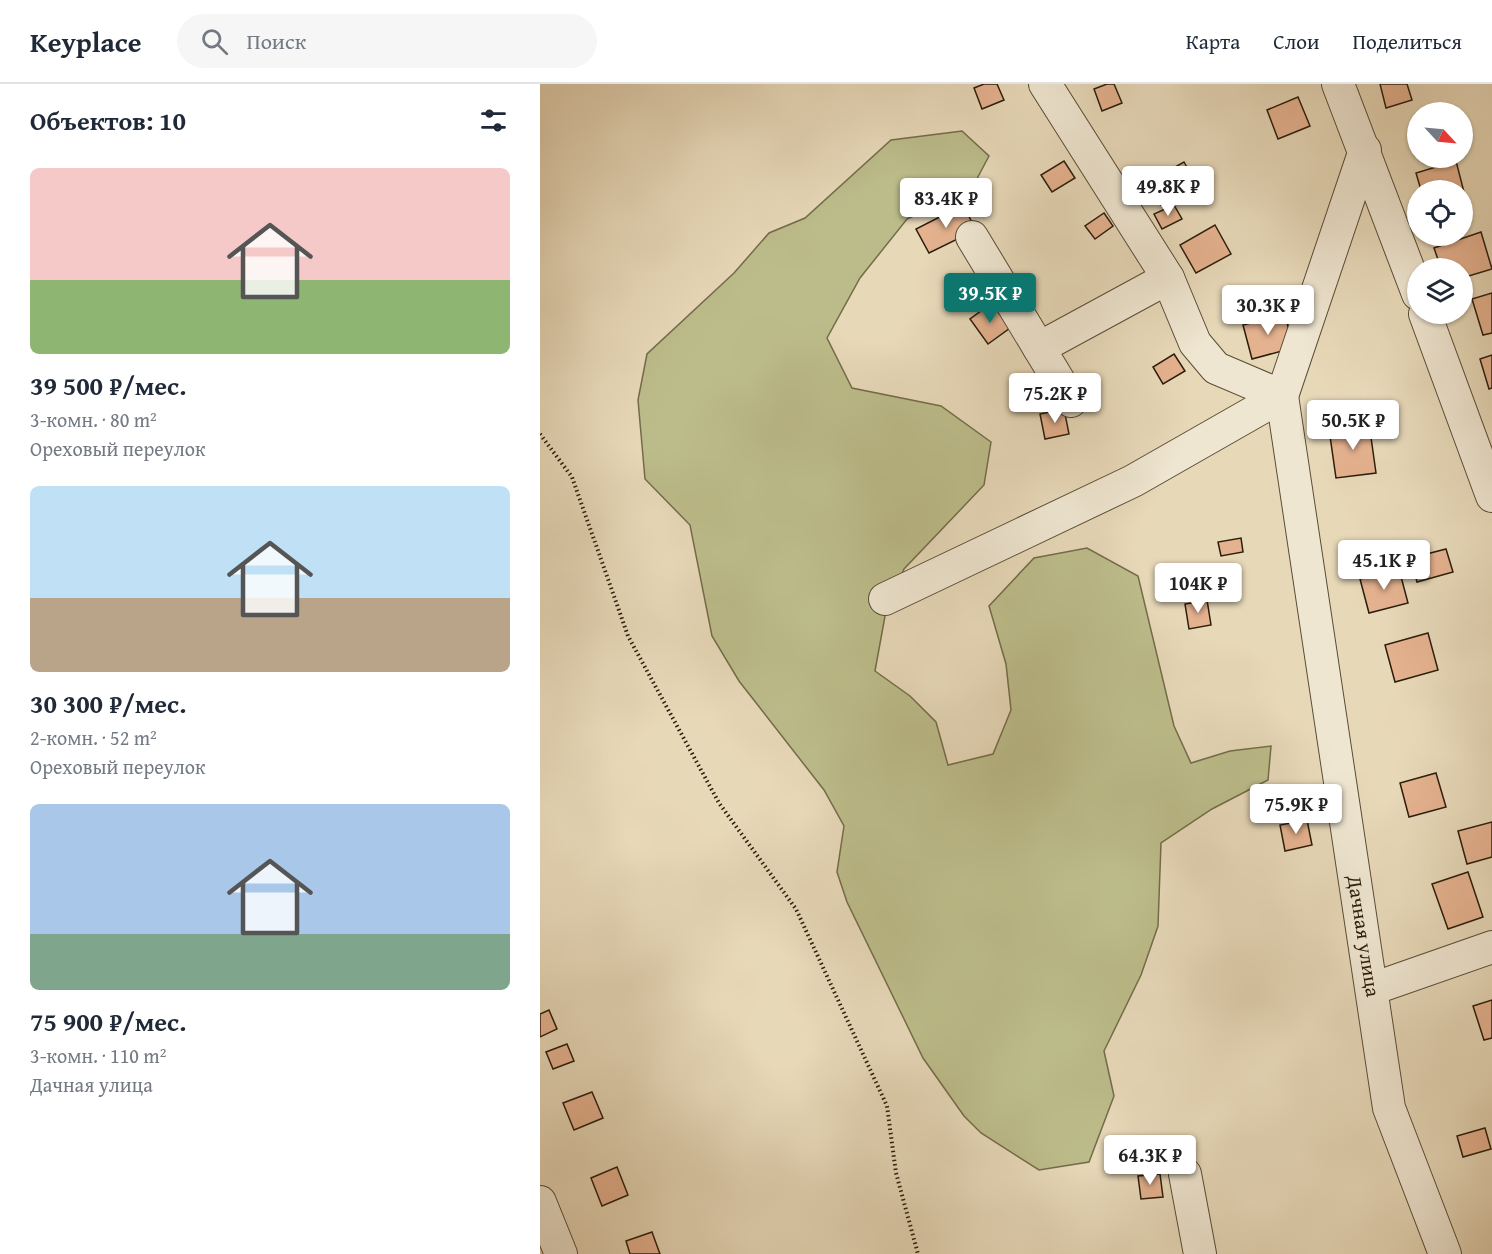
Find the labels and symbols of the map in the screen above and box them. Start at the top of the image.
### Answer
north arrow [1407,102,1473,168]
pin: 49.8K ₽ [1113,166,1223,217]
pin: 83.4K ₽ [891,178,1001,229]
pin: 39.5K ₽ [935,273,1045,324]
pin: 30.3K ₽ [1213,285,1323,336]
pin: 75.2K ₽ [1000,373,1110,424]
pin: 50.5K ₽ [1298,400,1408,451]
pin: 45.1K ₽ [1329,540,1439,591]
pin: 104K ₽ [1149,563,1247,614]
pin: 75.9K ₽ [1241,784,1351,835]
street label: Дачная улица [1340,872,1388,999]
pin: 64.3K ₽ [1095,1135,1205,1186]

